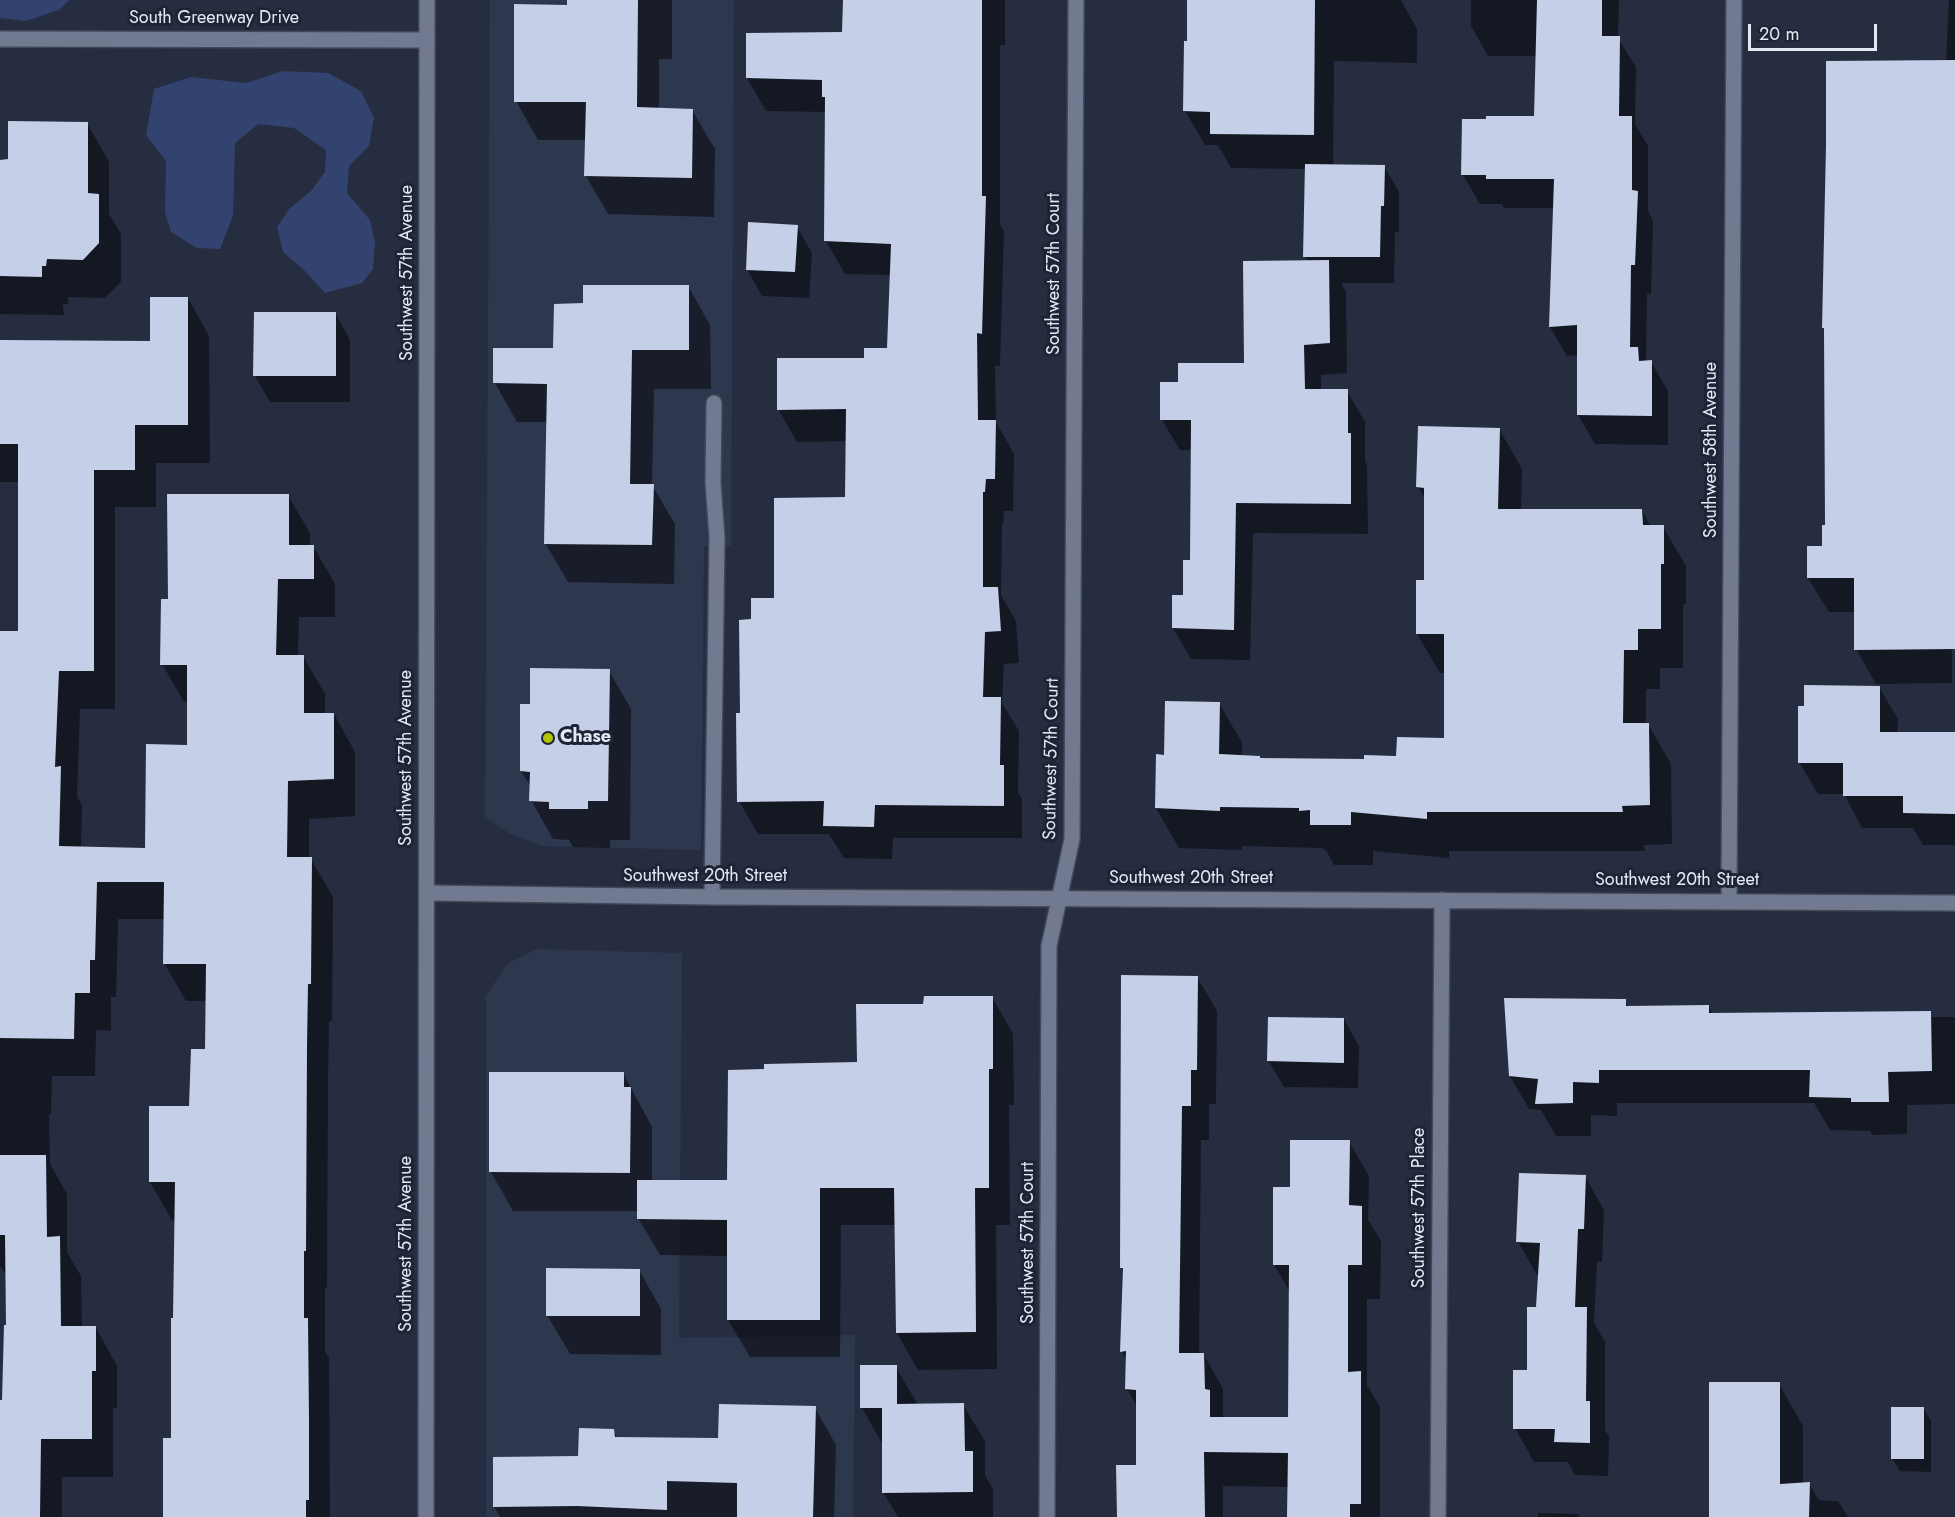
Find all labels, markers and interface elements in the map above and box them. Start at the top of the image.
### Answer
street label: South Greenway Drive [129,8,299,30]
scale bar [1751,12,1880,50]
text: 20 m [1759,21,1799,47]
street label: Southwest 57th Avenue [397,185,419,361]
street label: Southwest 57th Court [1044,193,1066,355]
street label: Southwest 58th Avenue [1701,362,1723,538]
street label: Southwest 57th Avenue [396,670,418,846]
street label: Southwest 57th Court [1040,678,1064,840]
place label: Chase [560,727,611,749]
marker: Chase [541,731,555,745]
street label: Southwest 20th Street [623,866,787,888]
street label: Southwest 20th Street [1109,868,1273,890]
street label: Southwest 20th Street [1595,870,1759,892]
street label: Southwest 57th Place [1409,1128,1431,1288]
street label: Southwest 57th Avenue [396,1156,418,1332]
street label: Southwest 57th Court [1018,1162,1040,1324]

